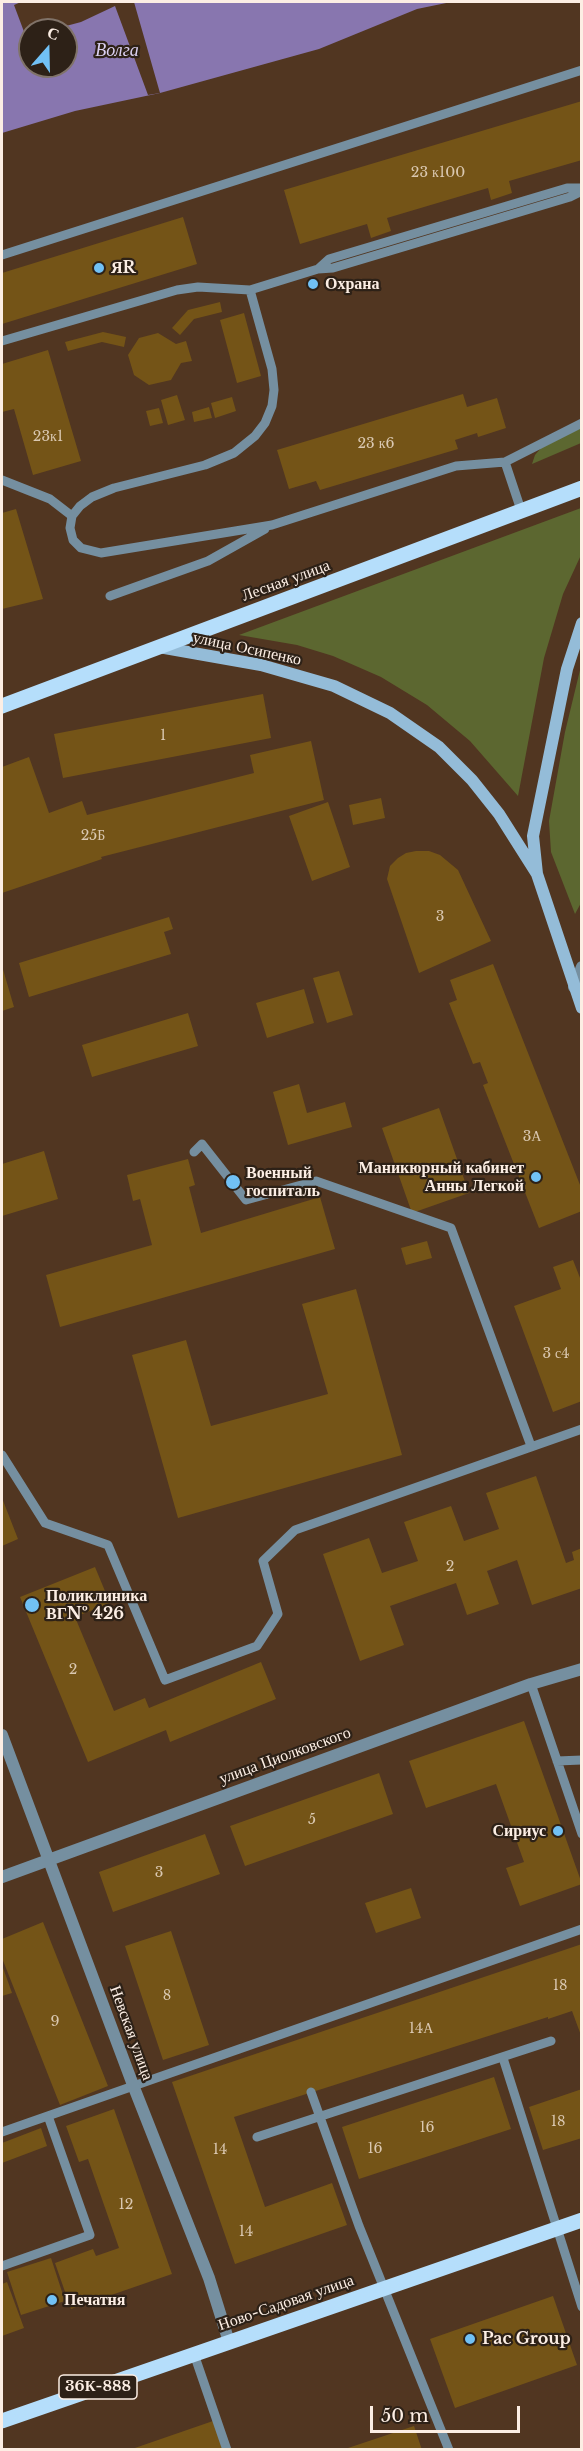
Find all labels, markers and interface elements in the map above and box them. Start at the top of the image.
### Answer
north arrow [18,18,78,78]
text: С [45,22,62,44]
water label: Волга [95,40,139,62]
house number: 23 к100 [411,165,465,181]
place label: ЯR [111,258,136,278]
marker: ЯR [92,261,106,275]
place label: Охрана [325,274,380,294]
marker: Охрана [306,277,320,291]
house number: 23к1 [33,429,63,445]
house number: 23 к6 [357,436,395,452]
street label: Лесная улица [239,556,333,606]
street label: улица Осипенко [191,628,303,670]
house number: 1 [160,728,166,744]
house number: 25Б [81,828,105,844]
house number: 3 [436,909,444,925]
house number: 3А [523,1129,541,1145]
place label: Маникюрный кабинет Анны Легкой [359,1158,524,1196]
place label: Военный госпиталь [246,1163,320,1201]
marker: Маникюрный кабинет Анны Легкой [529,1170,543,1184]
marker: Военный госпиталь [224,1173,242,1191]
house number: 3 с4 [542,1346,570,1362]
house number: 2 [446,1559,454,1575]
place label: Поликлиника ВГ№ 426 [46,1586,147,1624]
marker: Поликлиника ВГ№ 426 [23,1596,41,1614]
house number: 2 [69,1662,77,1678]
street label: улица Циолковского [217,1723,353,1789]
house number: 5 [308,1812,316,1828]
place label: Сириус [492,1821,546,1841]
marker: Сириус [551,1824,565,1838]
house number: 3 [155,1865,163,1881]
house number: 18 [553,1978,567,1994]
street label: Невская улица [105,1983,157,2083]
house number: 8 [163,1988,171,2004]
house number: 9 [50,2014,60,2030]
house number: 14А [409,2021,433,2037]
house number: 18 [551,2114,565,2130]
house number: 16 [419,2120,435,2136]
house number: 16 [367,2141,383,2157]
house number: 14 [213,2142,227,2158]
house number: 12 [119,2197,133,2213]
house number: 14 [239,2224,253,2240]
street label: Ново-Садовая улица [216,2271,356,2335]
place label: Печатня [64,2290,125,2310]
marker: Печатня [45,2293,59,2307]
place label: Pac Group [482,2329,571,2349]
marker: Pac Group [463,2332,477,2346]
road number: 36К-888 [59,2375,137,2399]
scale bar [373,2394,523,2432]
text: 50 m [381,2405,429,2427]

